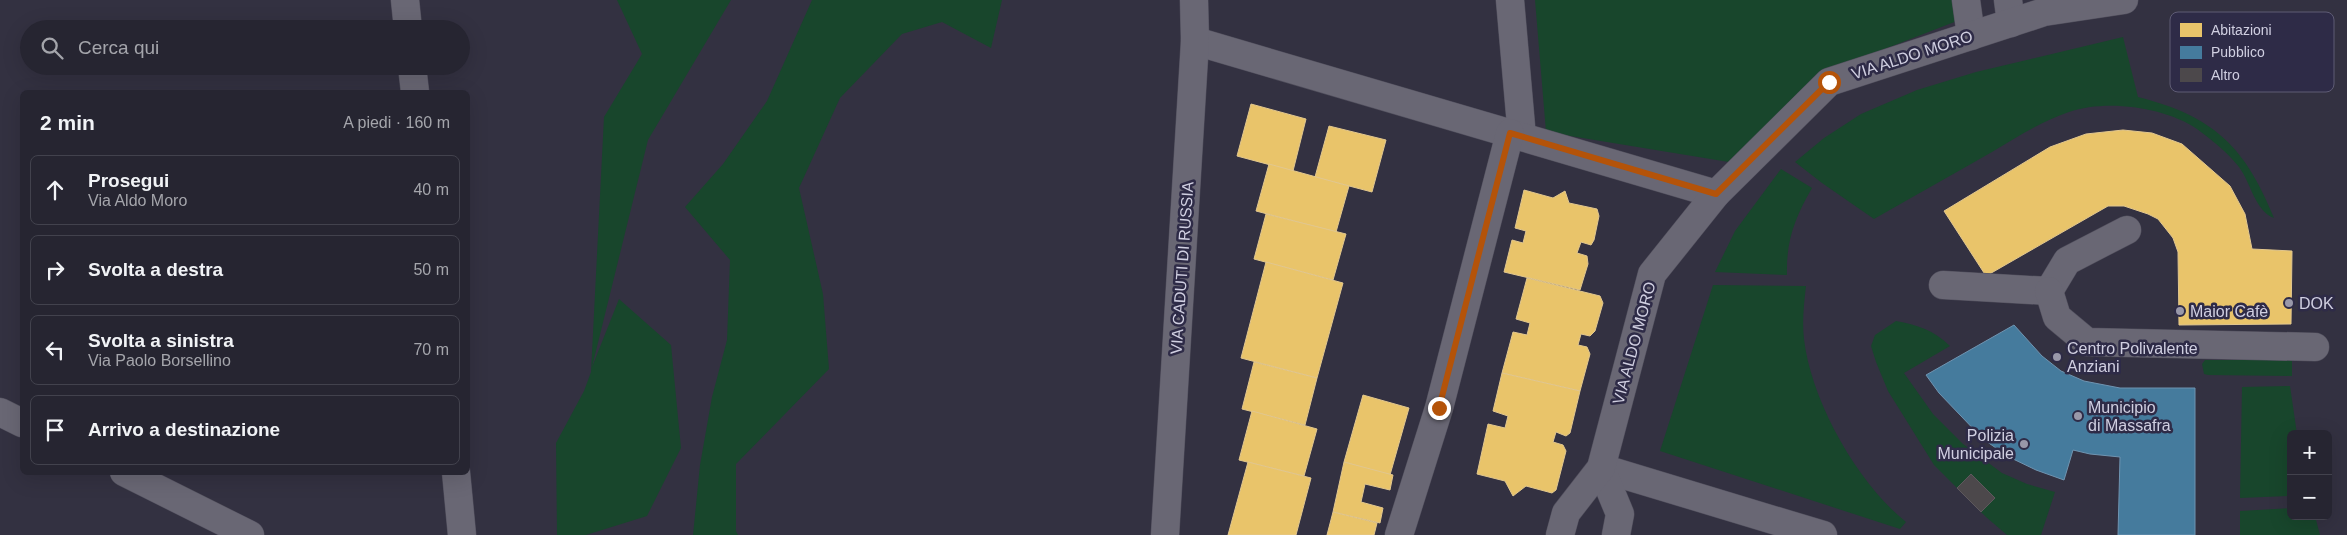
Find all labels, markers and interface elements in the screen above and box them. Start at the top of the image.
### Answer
legend [2170,12,2334,92]
search box [20,20,470,75]
text: Abitazioni [2211,22,2272,38]
street label: VIA ALDO MORO [1849,27,1975,83]
icon: search [38,34,66,62]
text: Cerca qui [78,37,159,58]
text: Pubblico [2211,44,2265,60]
text: Altro [2211,67,2240,83]
route start [1818,71,1841,94]
text: 2 min [40,111,95,134]
text: A piedi · 160 m [343,114,450,131]
text: Prosegui [88,170,169,191]
icon: ahead [41,176,69,204]
text: 40 m [413,181,449,198]
street label: VIA CADUTI DI RUSSIA [1167,181,1197,355]
text: Via Aldo Moro [88,192,187,209]
icon: right [41,256,69,284]
text: Svolta a destra [88,259,223,280]
text: 50 m [413,261,449,278]
street label: VIA ALDO MORO [1609,280,1659,406]
place label: DOK [2299,295,2334,312]
marker: DOK [2283,297,2295,309]
place label: Maior Cafè [2190,303,2268,320]
marker: Maior Cafè [2174,305,2186,317]
text: Svolta a sinistra [88,330,234,351]
icon: left [41,336,69,364]
place label: Centro Polivalente Anziani [2067,340,2198,375]
text: 70 m [413,341,449,358]
marker: Centro Polivalente Anziani [2051,351,2063,363]
text: Via Paolo Borsellino [88,352,231,369]
route end [1428,397,1451,420]
place label: Municipio di Massafra [2088,399,2171,434]
marker: Municipio di Massafra [2072,410,2084,422]
icon: arrive [41,416,69,444]
text: Arrivo a destinazione [88,419,280,440]
place label: Polizia Municipale [1938,427,2014,462]
map controls [2287,430,2332,520]
button: + [2287,430,2332,475]
marker: Polizia Municipale [2018,438,2030,450]
button: − [2287,475,2332,520]

